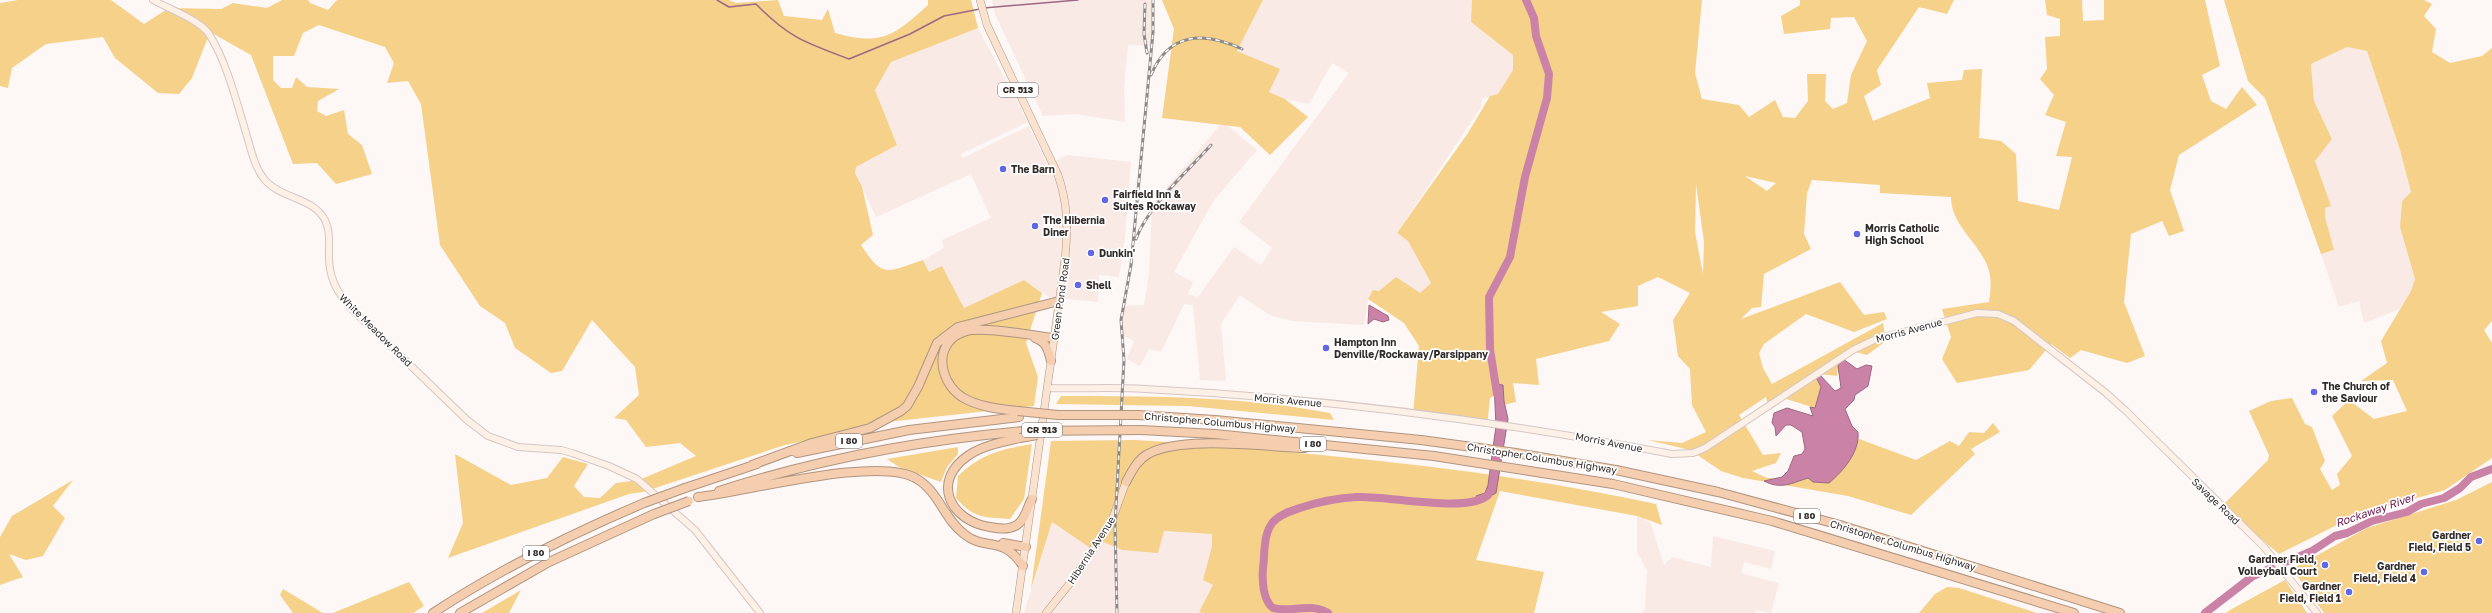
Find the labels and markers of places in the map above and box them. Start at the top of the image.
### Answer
place label: The Barn [1011,163,1055,175]
marker: The Barn [998,164,1008,174]
place label: Fairfield Inn & Suites Rockaway [1113,188,1196,212]
marker: Fairfield Inn & Suites Rockaway [1100,195,1110,205]
place label: The Hibernia Diner [1043,214,1105,238]
marker: The Hibernia Diner [1030,221,1040,231]
place label: Morris Catholic High School [1865,222,1940,246]
marker: Morris Catholic High School [1852,229,1862,239]
place label: Dunkin' [1099,247,1135,259]
marker: Dunkin' [1086,248,1096,258]
place label: Shell [1086,279,1112,291]
marker: Shell [1073,280,1083,290]
place label: Hampton Inn Denville/Rockaway/Parsippany [1334,336,1488,360]
marker: Hampton Inn Denville/Rockaway/Parsippany [1321,343,1331,353]
place label: The Church of the Saviour [2322,380,2390,404]
marker: The Church of the Saviour [2309,387,2319,397]
place label: Gardner Field, Field 5 [2409,529,2471,553]
marker: Gardner Field, Field 5 [2474,536,2484,546]
place label: Gardner Field, Volleyball Court [2238,553,2317,577]
marker: Gardner Field, Volleyball Court [2320,560,2330,570]
place label: Gardner Field, Field 4 [2353,560,2416,584]
marker: Gardner Field, Field 4 [2419,567,2429,577]
place label: Gardner Field, Field 1 [2280,580,2341,604]
marker: Gardner Field, Field 1 [2344,587,2354,597]

